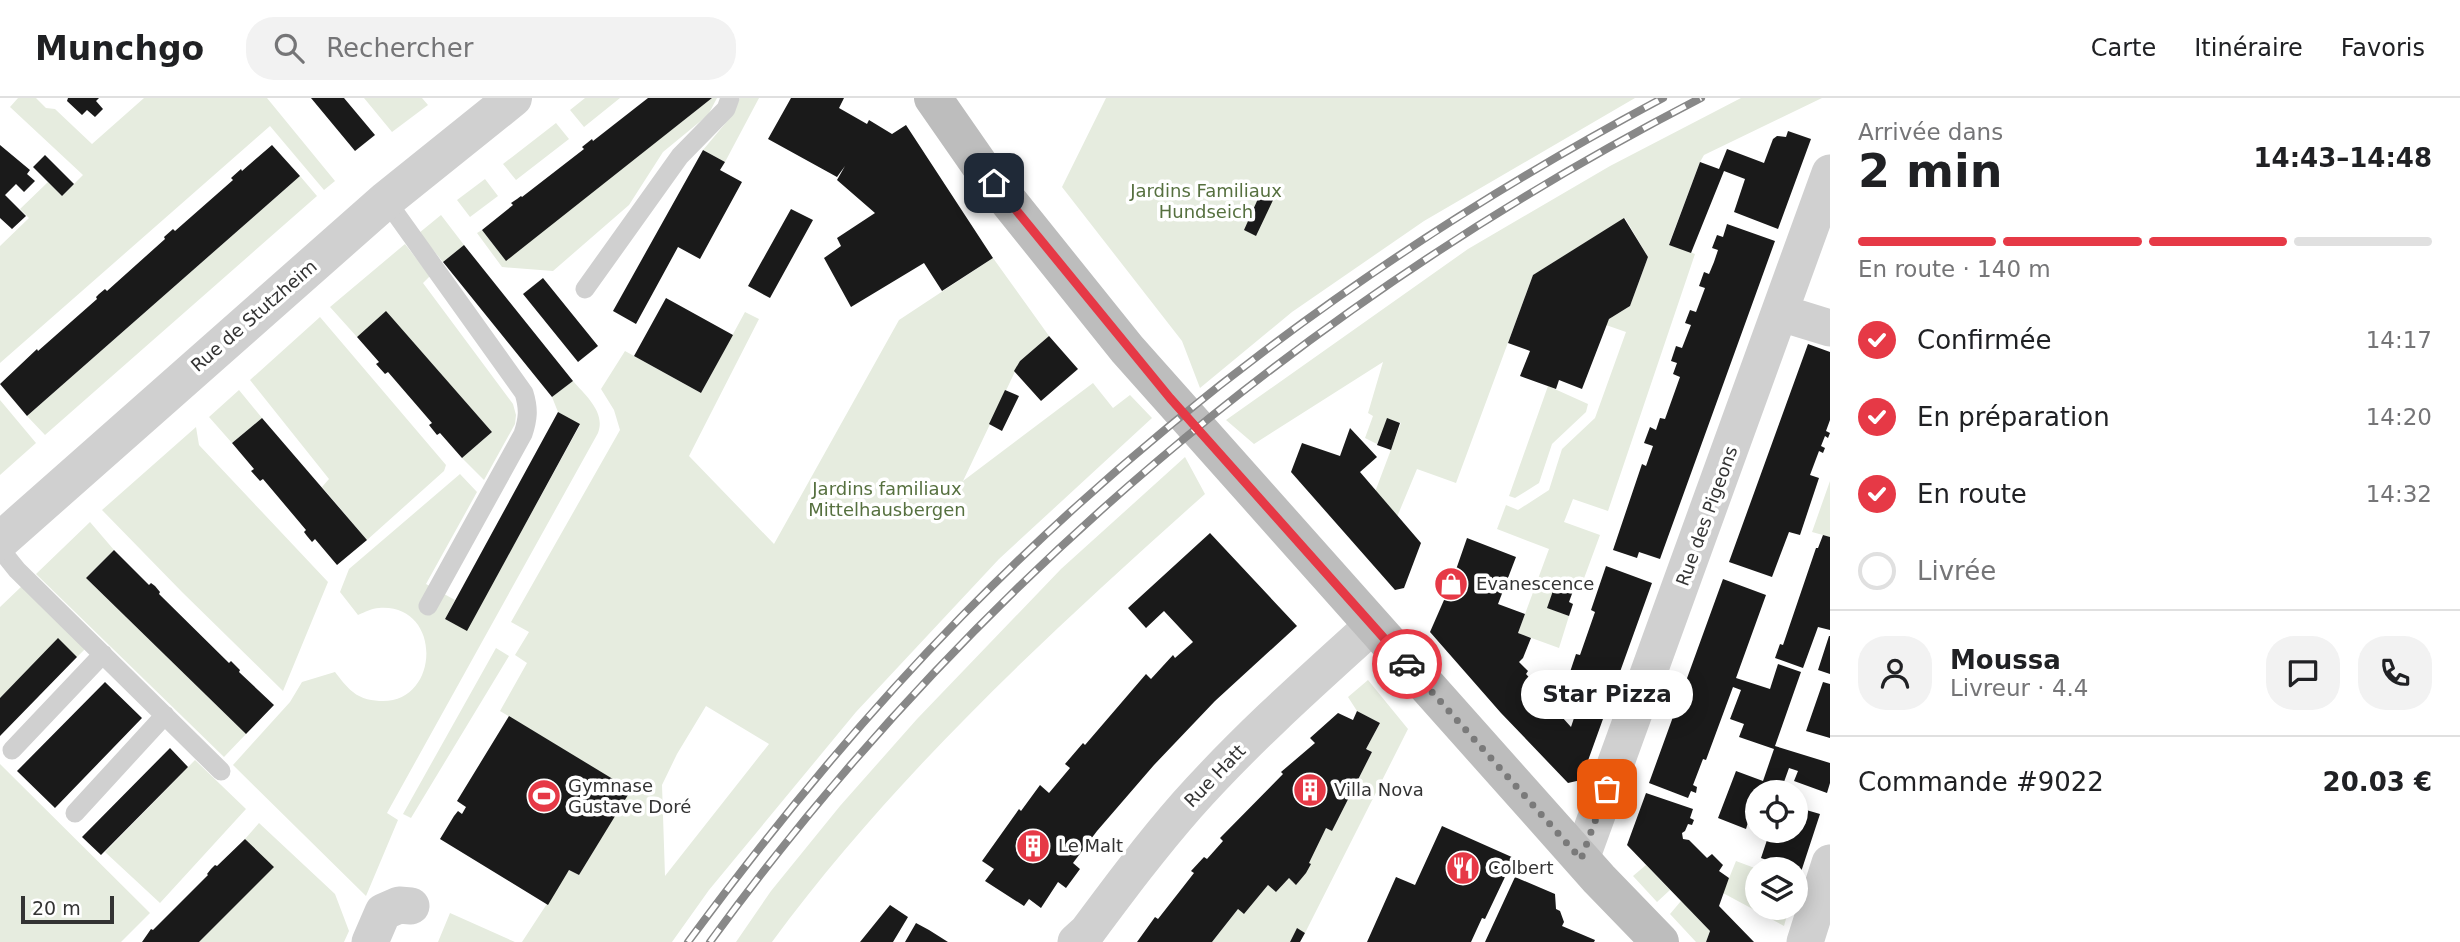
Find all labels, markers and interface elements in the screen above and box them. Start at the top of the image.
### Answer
search box [246,17,736,80]
text: Munchgo [35,29,204,68]
icon: search [270,29,308,67]
text: Rechercher [326,33,473,63]
text: Carte [2091,34,2156,62]
text: Itinéraire [2194,34,2303,62]
text: Favoris [2341,34,2425,62]
text: Arrivée dans [1858,119,2003,145]
text: 14:43–14:48 [2253,143,2432,173]
text: 2 min [1858,144,2002,198]
pin [964,153,1024,213]
icon: home [975,164,1013,202]
park label: Jardins Familiaux Hundseich [1129,180,1282,222]
street label: Rue de Stutzheim [187,255,321,376]
text: En route · 140 m [1858,256,2051,282]
icon: check [1858,321,1896,359]
text: Confirmée [1917,325,2051,355]
text: 14:17 [2366,327,2432,353]
icon: check [1858,398,1896,436]
text: En préparation [1917,402,2110,432]
text: 14:20 [2366,404,2432,430]
street label: Rue des Pigeons [1671,443,1742,589]
icon: check [1858,475,1896,513]
park label: Jardins familiaux Mittelhausbergen [808,478,966,520]
text: En route [1917,479,2027,509]
text: 14:32 [2366,481,2432,507]
text: Livrée [1917,556,1996,586]
shop icon: Evanescence [1432,565,1470,603]
place label: Evanescence [1476,573,1594,594]
courier [1372,629,1442,699]
button: person [1858,636,1932,710]
button: chat [2266,636,2340,710]
button: phone [2358,636,2432,710]
icon: car [1388,645,1426,683]
text: Moussa [1950,645,2061,675]
callout: Star Pizza [1521,670,1693,719]
text: Livreur · 4.4 [1950,675,2088,701]
text: Star Pizza [1542,681,1672,707]
street label: Rue Hatt [1180,740,1249,811]
pin [1577,759,1637,819]
text: Commande #9022 [1858,767,2104,797]
text: 20.03 € [2323,767,2432,797]
icon: bag [1588,770,1626,808]
building icon: Villa Nova [1291,771,1329,809]
place label: Gymnase Gustave Doré [568,775,691,817]
sports icon: Gymnase Gustave Doré [525,777,563,815]
place label: Villa Nova [1334,779,1424,800]
map controls [1745,780,1808,920]
button: locate [1745,780,1808,843]
building icon: Le Malt [1014,827,1052,865]
place label: Le Malt [1058,835,1123,856]
restaurant icon: Colbert [1444,849,1482,887]
place label: Colbert [1488,857,1554,878]
button: layers [1745,857,1808,920]
scale bar [21,893,114,925]
text: 20 m [32,897,81,919]

